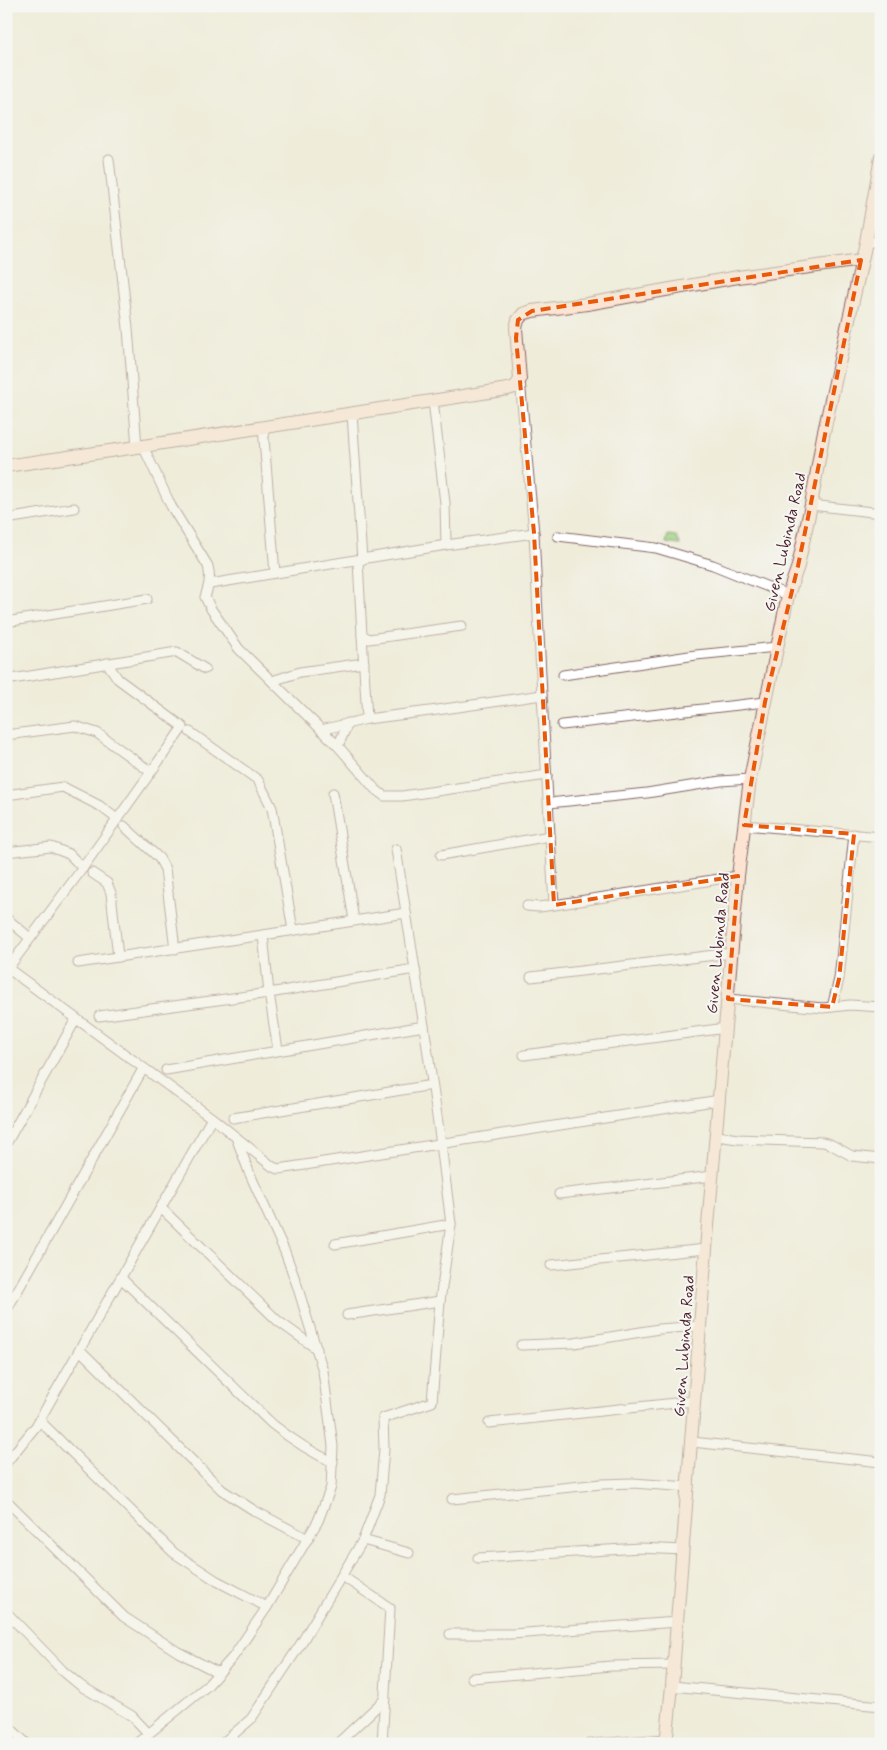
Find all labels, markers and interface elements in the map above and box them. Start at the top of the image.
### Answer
street label: Given Lubinda Road [759,471,812,614]
street label: Given Lubinda Road [702,872,735,1015]
street label: Given Lubinda Road [669,1275,700,1418]

